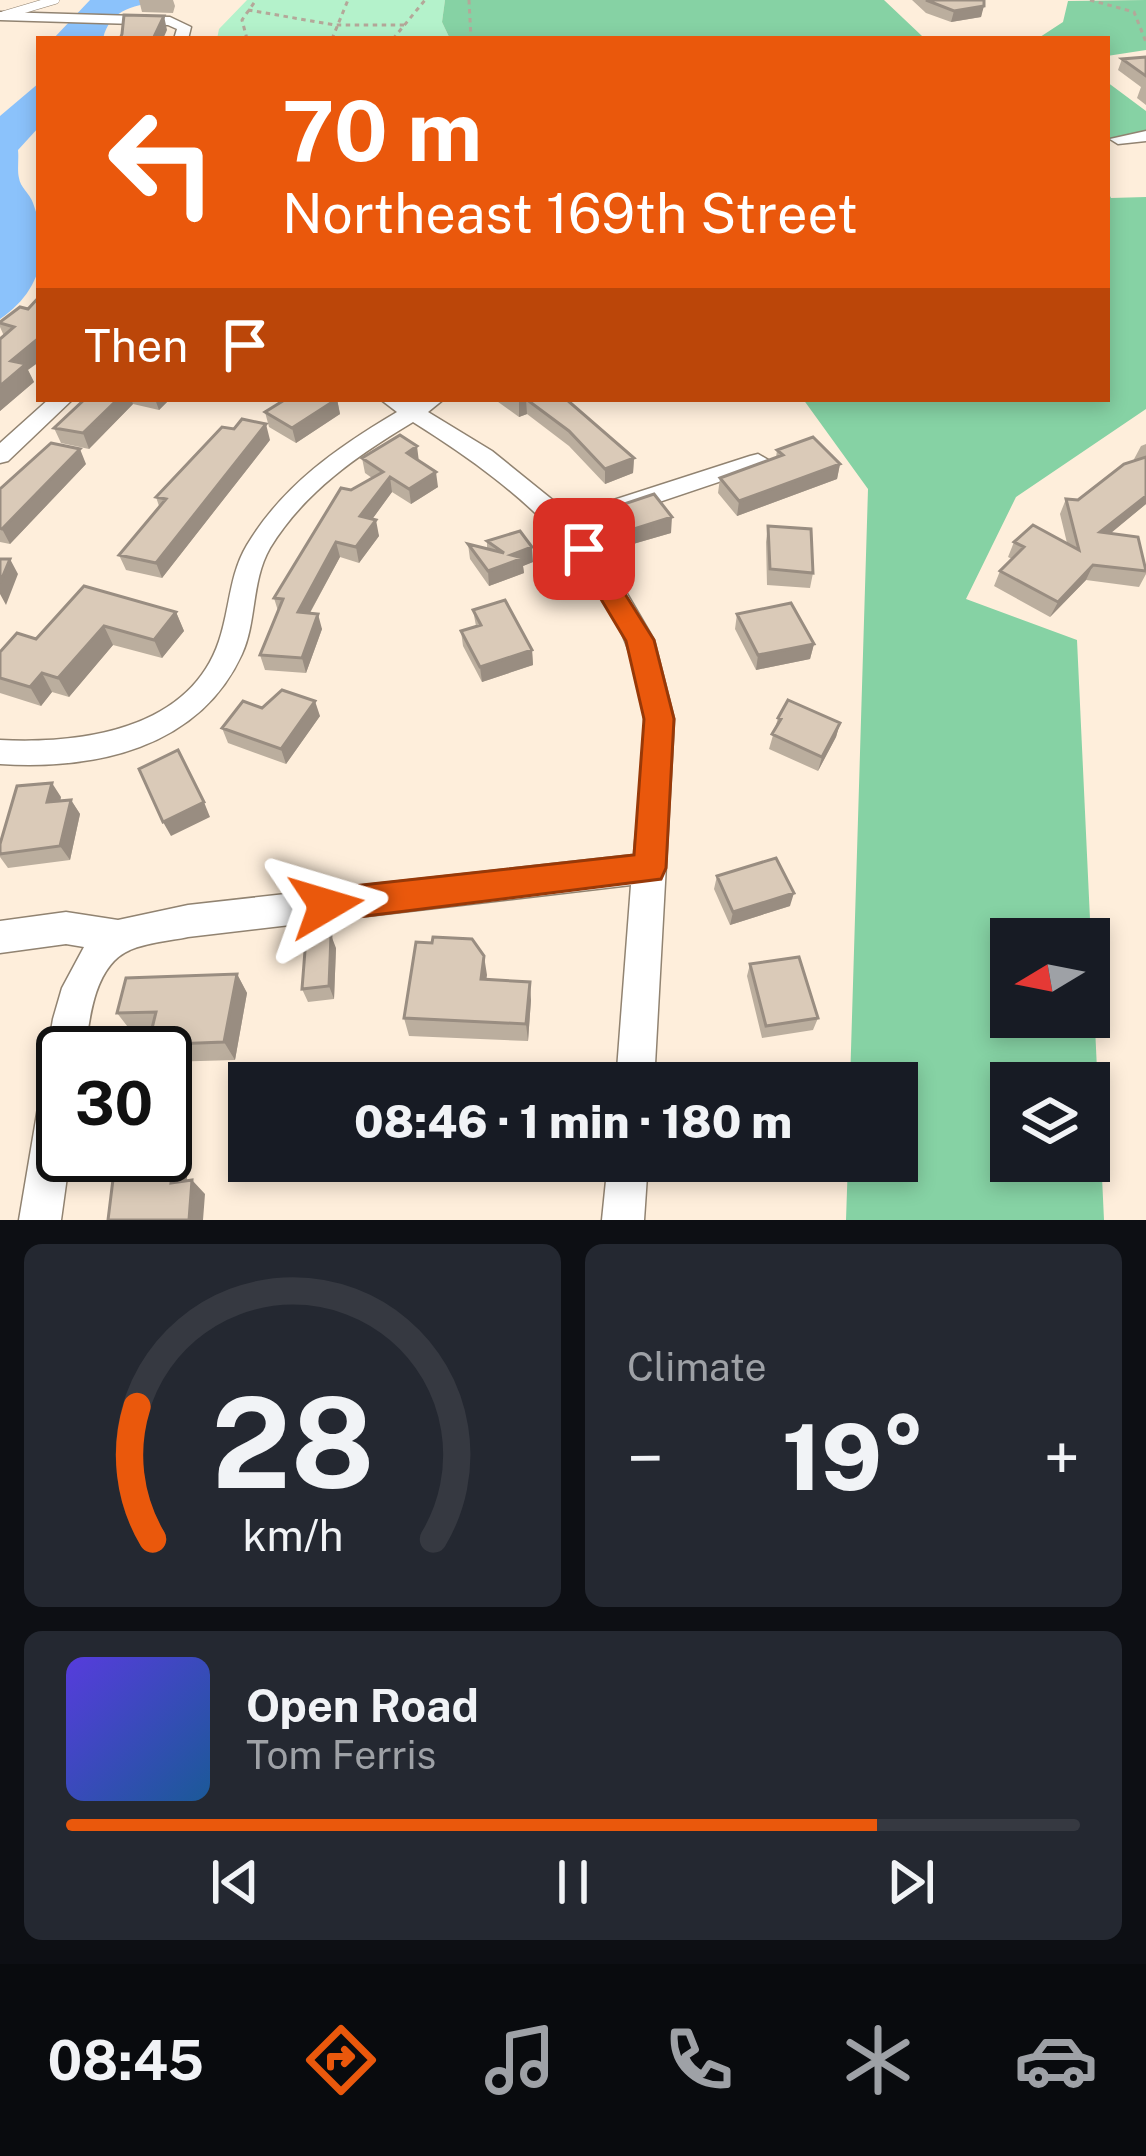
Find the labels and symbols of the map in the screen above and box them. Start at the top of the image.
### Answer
pin [533,498,635,600]
position arrow [263,842,389,968]
north arrow [990,918,1110,1038]
speed limit sign: 30 [36,1026,192,1182]

